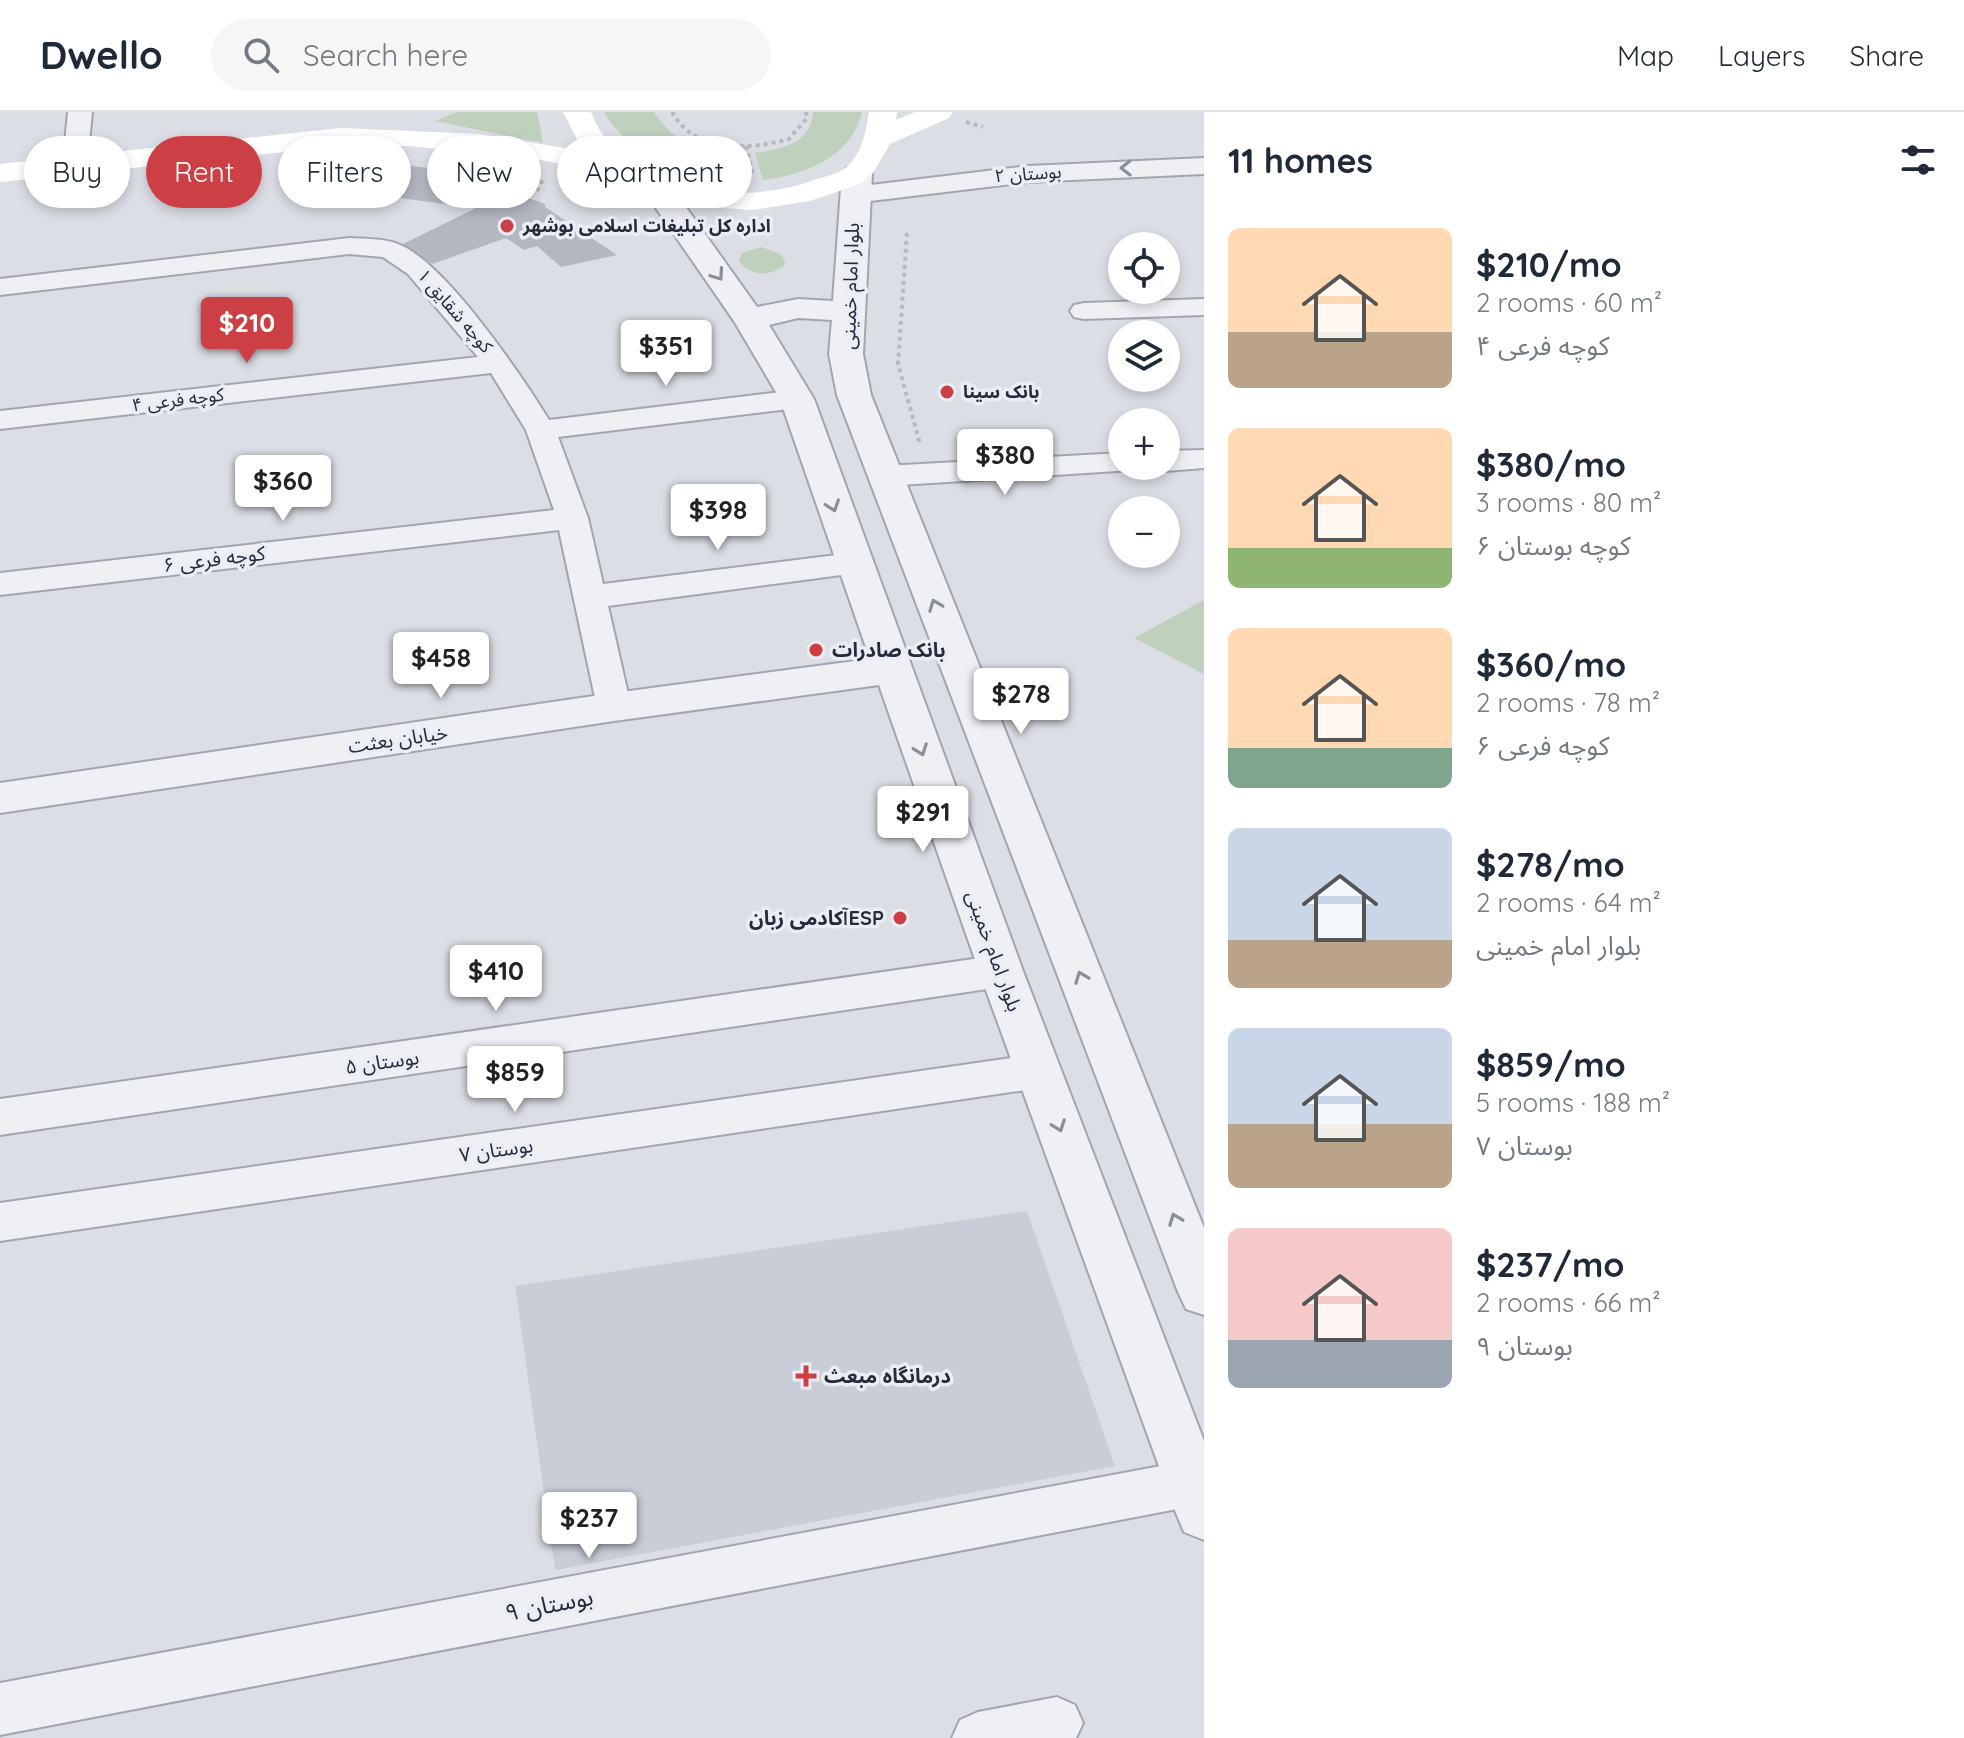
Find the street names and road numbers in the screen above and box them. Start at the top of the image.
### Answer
street label: بوستان ۲ [994,160,1062,187]
street label: بلوار امام خمینی [835,222,867,350]
street label: کوچه شقایق ۱ [413,264,498,358]
street label: کوچه فرعی ۴ [131,382,226,417]
street label: کوچه فرعی ۶ [161,540,267,578]
street label: خیابان بعثت [346,719,449,758]
street label: بلوار امام خمینی [958,887,1028,1016]
street label: بوستان ۵ [343,1044,421,1079]
street label: بوستان ۷ [457,1132,535,1167]
street label: بوستان ۹ [502,1581,595,1627]

